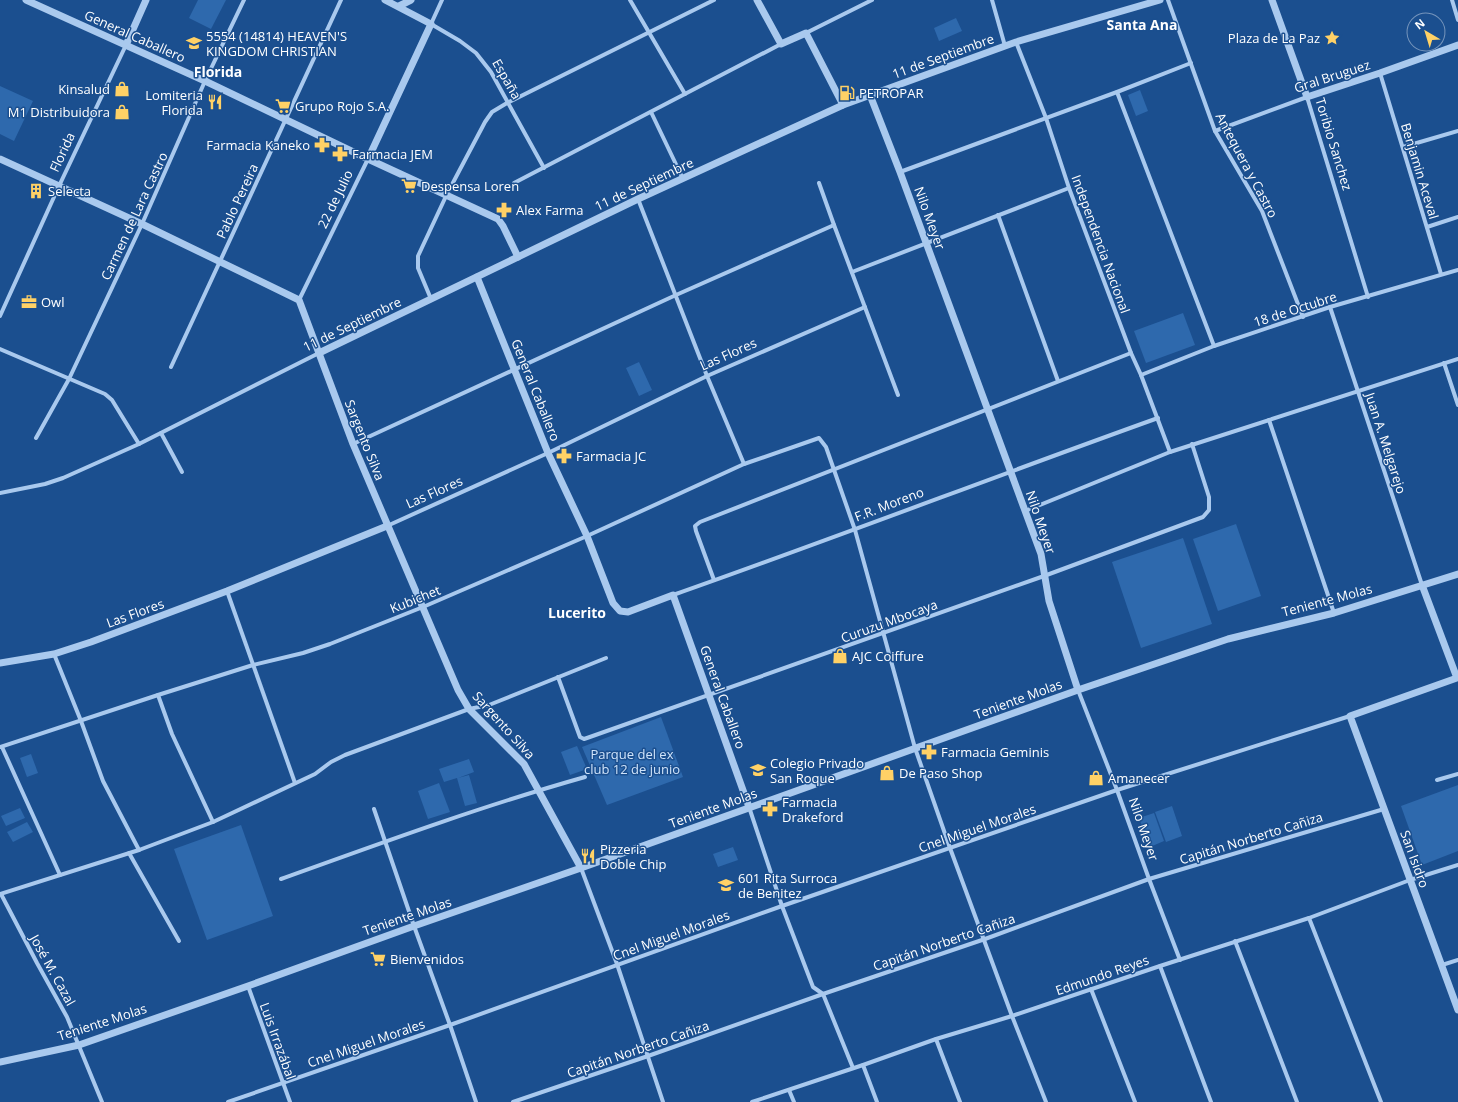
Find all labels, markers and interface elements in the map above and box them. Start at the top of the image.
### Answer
street label: General Caballero [82,6,189,66]
north arrow [1406,12,1446,52]
district label: Santa Ana [1107,15,1177,34]
text: N [1411,15,1428,32]
place label: 5554 (14814) HEAVEN'S KINGDOM CHRISTIAN [206,27,347,60]
street label: 11 de Septiembre [890,29,996,83]
place label: Plaza de La Paz [1228,29,1320,47]
place icon: Plaza de La Paz [1323,29,1341,47]
school or university icon: 5554 (14814) HEAVEN'S KINGDOM CHRISTIAN [185,34,203,52]
street label: Gral Bruguez [1292,55,1372,97]
street label: España [488,56,526,102]
district label: Florida [194,62,242,81]
place label: Kinsalud [58,80,110,98]
shop icon: Kinsalud [113,80,131,98]
fuel station icon: PETROPAR [838,84,856,102]
place label: PETROPAR [859,84,923,102]
place label: Lomiteria Florida [145,86,203,119]
restaurant icon: Lomiteria Florida [206,93,224,111]
street label: Toribio Sanchez [1311,95,1357,193]
supermarket icon: Grupo Rojo S.A. [274,97,292,115]
place label: Grupo Rojo S.A. [295,97,389,115]
place label: M1 Distribuidora [8,103,110,121]
shop icon: M1 Distribuidora [113,103,131,121]
street label: Antequera y Castro [1212,109,1282,221]
street label: Benjamin Aceval [1397,121,1443,221]
street label: Florida [45,129,79,175]
place label: Farmacia Kaneko [206,136,310,154]
pharmacy icon: Farmacia Kaneko [313,136,331,154]
pharmacy icon: Farmacia JEM [331,145,349,163]
place label: Farmacia JEM [352,145,433,163]
street label: Carmen de Lara Castro [96,149,172,283]
street label: 11 de Septiembre [592,153,696,215]
street label: Pablo Pereira [212,160,262,242]
street label: 22 de Julio [313,167,357,231]
street label: Independencia Nacional [1068,172,1134,316]
supermarket icon: Despensa Loren [400,177,418,195]
place label: Despensa Loren [421,177,519,195]
building icon: Selecta [27,182,45,200]
place label: Selecta [48,182,91,200]
street label: Nilo Meyer [910,184,950,253]
pharmacy icon: Alex Farma [495,201,513,219]
place label: Alex Farma [516,201,584,219]
street label: 18 de Octubre [1251,287,1339,331]
street label: 11 de Septiembre [300,292,404,356]
office icon: Owl [20,293,38,311]
place label: Owl [41,293,64,311]
street label: Las Flores [697,334,759,374]
street label: General Caballero [507,336,565,444]
street label: Juan A. Melgarejo [1361,388,1411,496]
street label: Sargento Silva [341,397,389,483]
pharmacy icon: Farmacia JC [555,447,573,465]
place label: Farmacia JC [576,447,646,465]
street label: Las Flores [403,472,465,512]
street label: F.R. Moreno [852,482,926,525]
street label: Nilo Meyer [1022,488,1060,557]
street label: Teniente Molas [1280,579,1374,621]
street label: Kubichet [387,581,443,617]
street label: Las Flores [104,594,166,632]
street label: Curuzu Mbocaya [838,595,940,647]
district label: Lucerito [548,603,606,622]
street label: General Caballero [696,643,750,751]
shop icon: AJC Coiffure [831,647,849,665]
place label: AJC Coiffure [852,647,924,665]
street label: Teniente Molas [971,675,1065,723]
street label: Sargento Silva [469,687,539,763]
pharmacy icon: Farmacia Geminis [920,743,938,761]
place label: Farmacia Geminis [941,743,1049,761]
park label: Parque del ex club 12 de junio [584,745,680,778]
place label: Colegio Privado San Roque [770,754,864,787]
school or university icon: Colegio Privado San Roque [749,761,767,779]
shop icon: De Paso Shop [878,764,896,782]
place label: De Paso Shop [899,764,982,782]
shop icon: Amanecer [1087,769,1105,787]
place label: Amanecer [1108,769,1170,787]
street label: Teniente Molas [666,784,760,832]
place label: Farmacia Drakeford [782,793,844,826]
street label: Nilo Meyer [1125,795,1163,864]
street label: Cnel Miguel Morales [916,799,1038,857]
pharmacy icon: Farmacia Drakeford [761,800,779,818]
street label: Capitán Norberto Cañiza [1177,808,1325,868]
street label: San Isidro [1396,828,1434,890]
place label: Pizzeria Doble Chip [600,840,667,873]
restaurant icon: Pizzeria Doble Chip [579,847,597,865]
place label: 601 Rita Surroca de Benitez [738,869,837,902]
school or university icon: 601 Rita Surroca de Benitez [717,876,735,894]
street label: Teniente Molas [360,892,454,940]
street label: Cnel Miguel Morales [610,906,732,964]
street label: Capitán Norberto Cañiza [871,909,1017,975]
street label: José M. Cazal [25,929,80,1009]
supermarket icon: Bienvenidos [369,950,387,968]
place label: Bienvenidos [390,950,464,968]
street label: Edmundo Reyes [1053,951,1151,999]
street label: Teniente Molas [55,999,149,1045]
street label: Luis Irrazábal [256,1000,300,1082]
street label: Cnel Miguel Morales [305,1014,427,1072]
street label: Capitán Norberto Cañiza [565,1016,711,1082]

